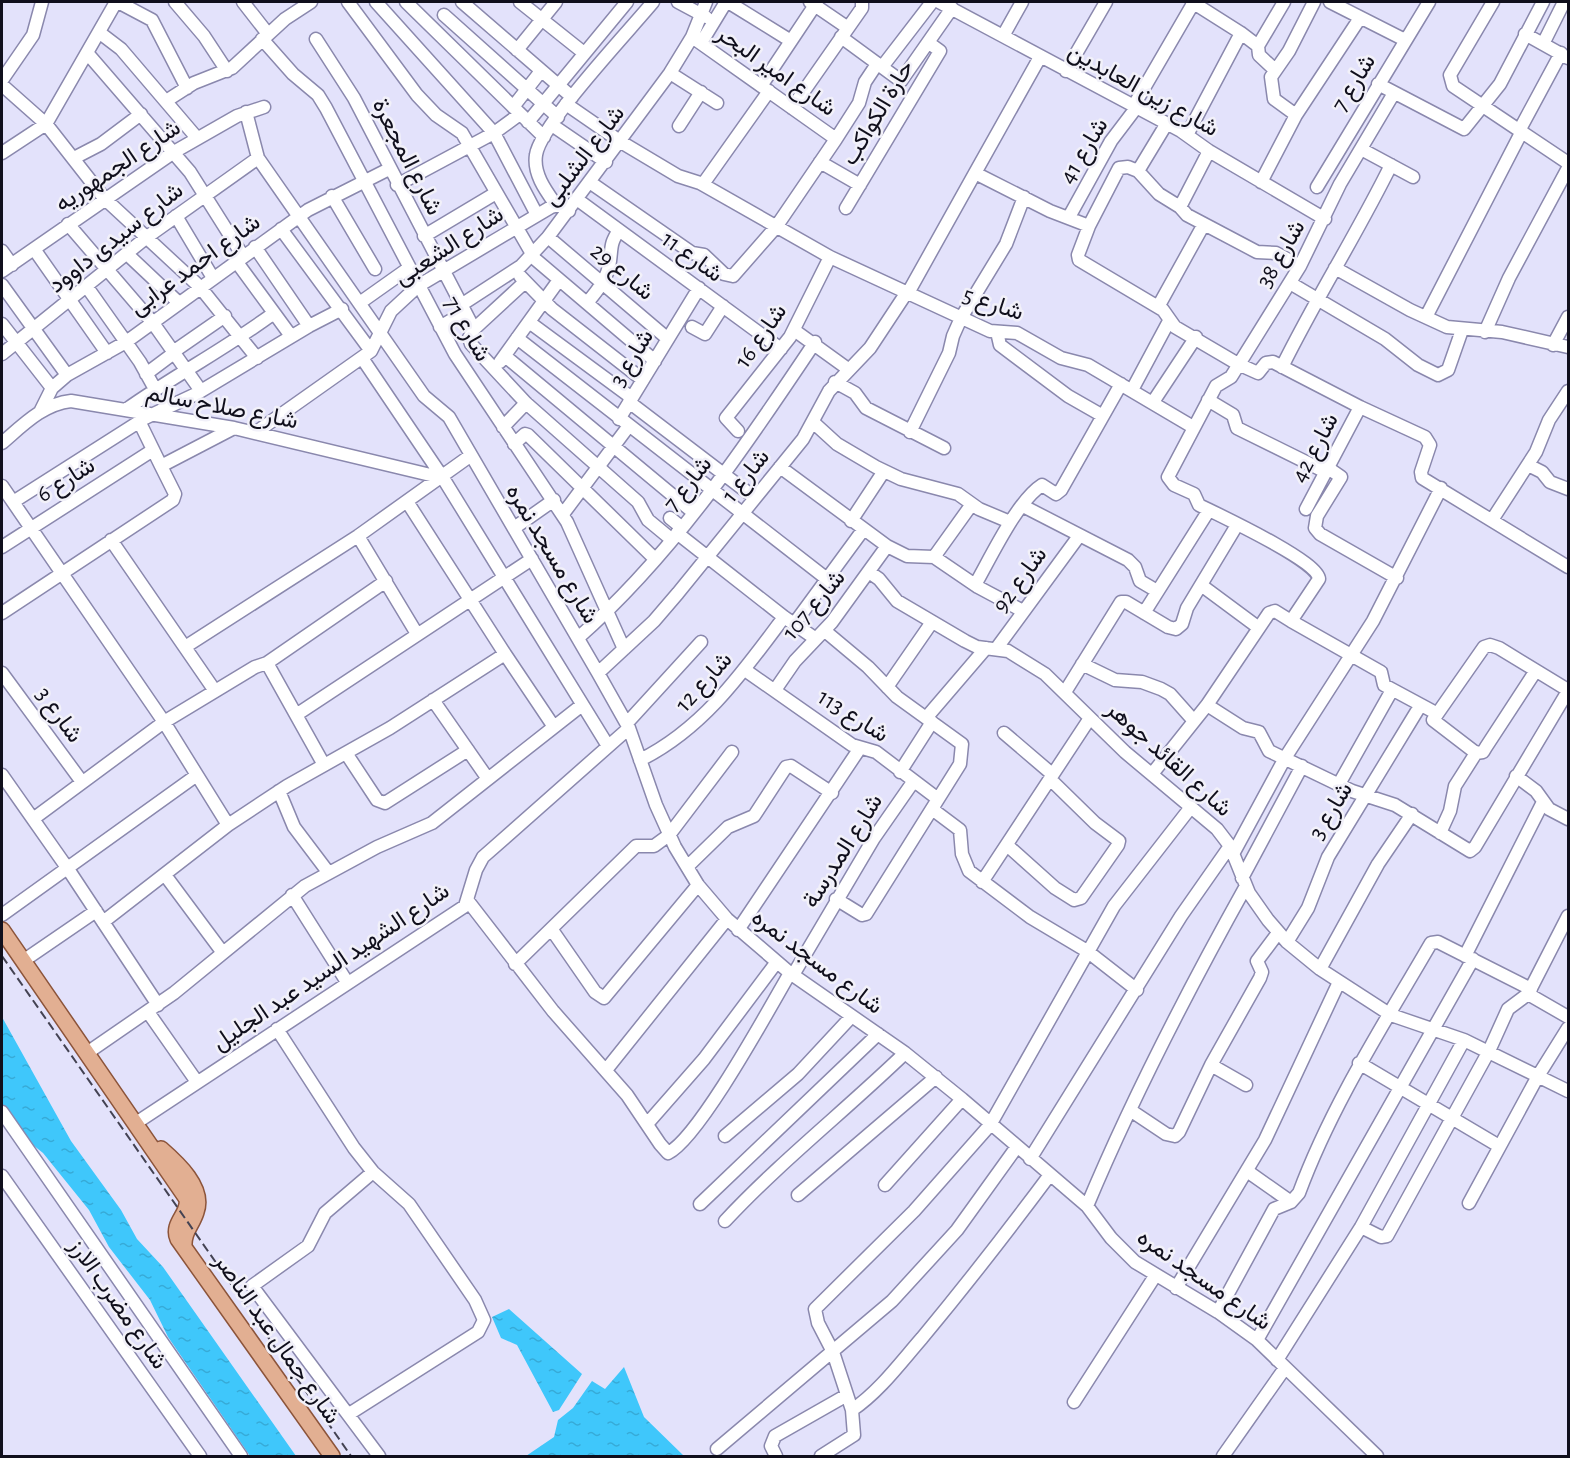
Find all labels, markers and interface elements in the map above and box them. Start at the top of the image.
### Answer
street label: شارع امير البحر [709,21,840,123]
street label: شارع زين العابدين [1062,39,1222,144]
street label: شارع 7 [1328,50,1383,117]
street label: حارة الكواكب [837,56,920,171]
street label: شارع المجعرة [365,95,447,220]
street label: شارع الشلبى [539,101,632,212]
street label: شارع 41 [1055,114,1115,190]
street label: شارع الجمهوريه [51,115,187,219]
street label: شارع سيدى داوود [44,178,190,300]
street label: شارع الشعبى [390,202,510,293]
street label: شارع احمد عرابى [125,210,266,323]
street label: شارع 38 [1252,216,1312,293]
street label: شارع 11 [655,227,727,289]
street label: شارع 29 [584,239,658,307]
street label: شارع 5 [959,283,1026,328]
street label: شارع 71 [436,292,495,367]
street label: شارع 16 [731,300,794,374]
street label: شارع 3 [606,325,661,392]
street label: شارع صلاح سالم [143,381,300,436]
street label: شارع 42 [1287,409,1346,488]
street label: شارع 1 [718,445,777,509]
street label: شارع 7 [659,452,719,518]
street label: شارع 6 [33,453,101,510]
street label: شارع مسجد نمره [499,480,603,629]
street label: شارع 92 [988,543,1054,619]
street label: شارع 107 [778,565,852,646]
street label: شارع 12 [671,647,739,719]
street label: شارع 3 [29,683,87,749]
street label: شارع 113 [812,685,893,750]
street label: شارع القائد جوهر [1099,696,1236,824]
street label: شارع 3 [1305,778,1360,845]
street label: شارع المدرسة [799,790,890,914]
street label: شارع الشهيد السيد عبد الجليل [208,879,456,1058]
street label: شارع مسجد نمره [745,905,887,1021]
street label: شارع مسجد نمره [1131,1225,1275,1337]
street label: شارع مضرب الارز [61,1234,172,1375]
street label: شارع جمال عبد الناصر [206,1249,345,1430]

